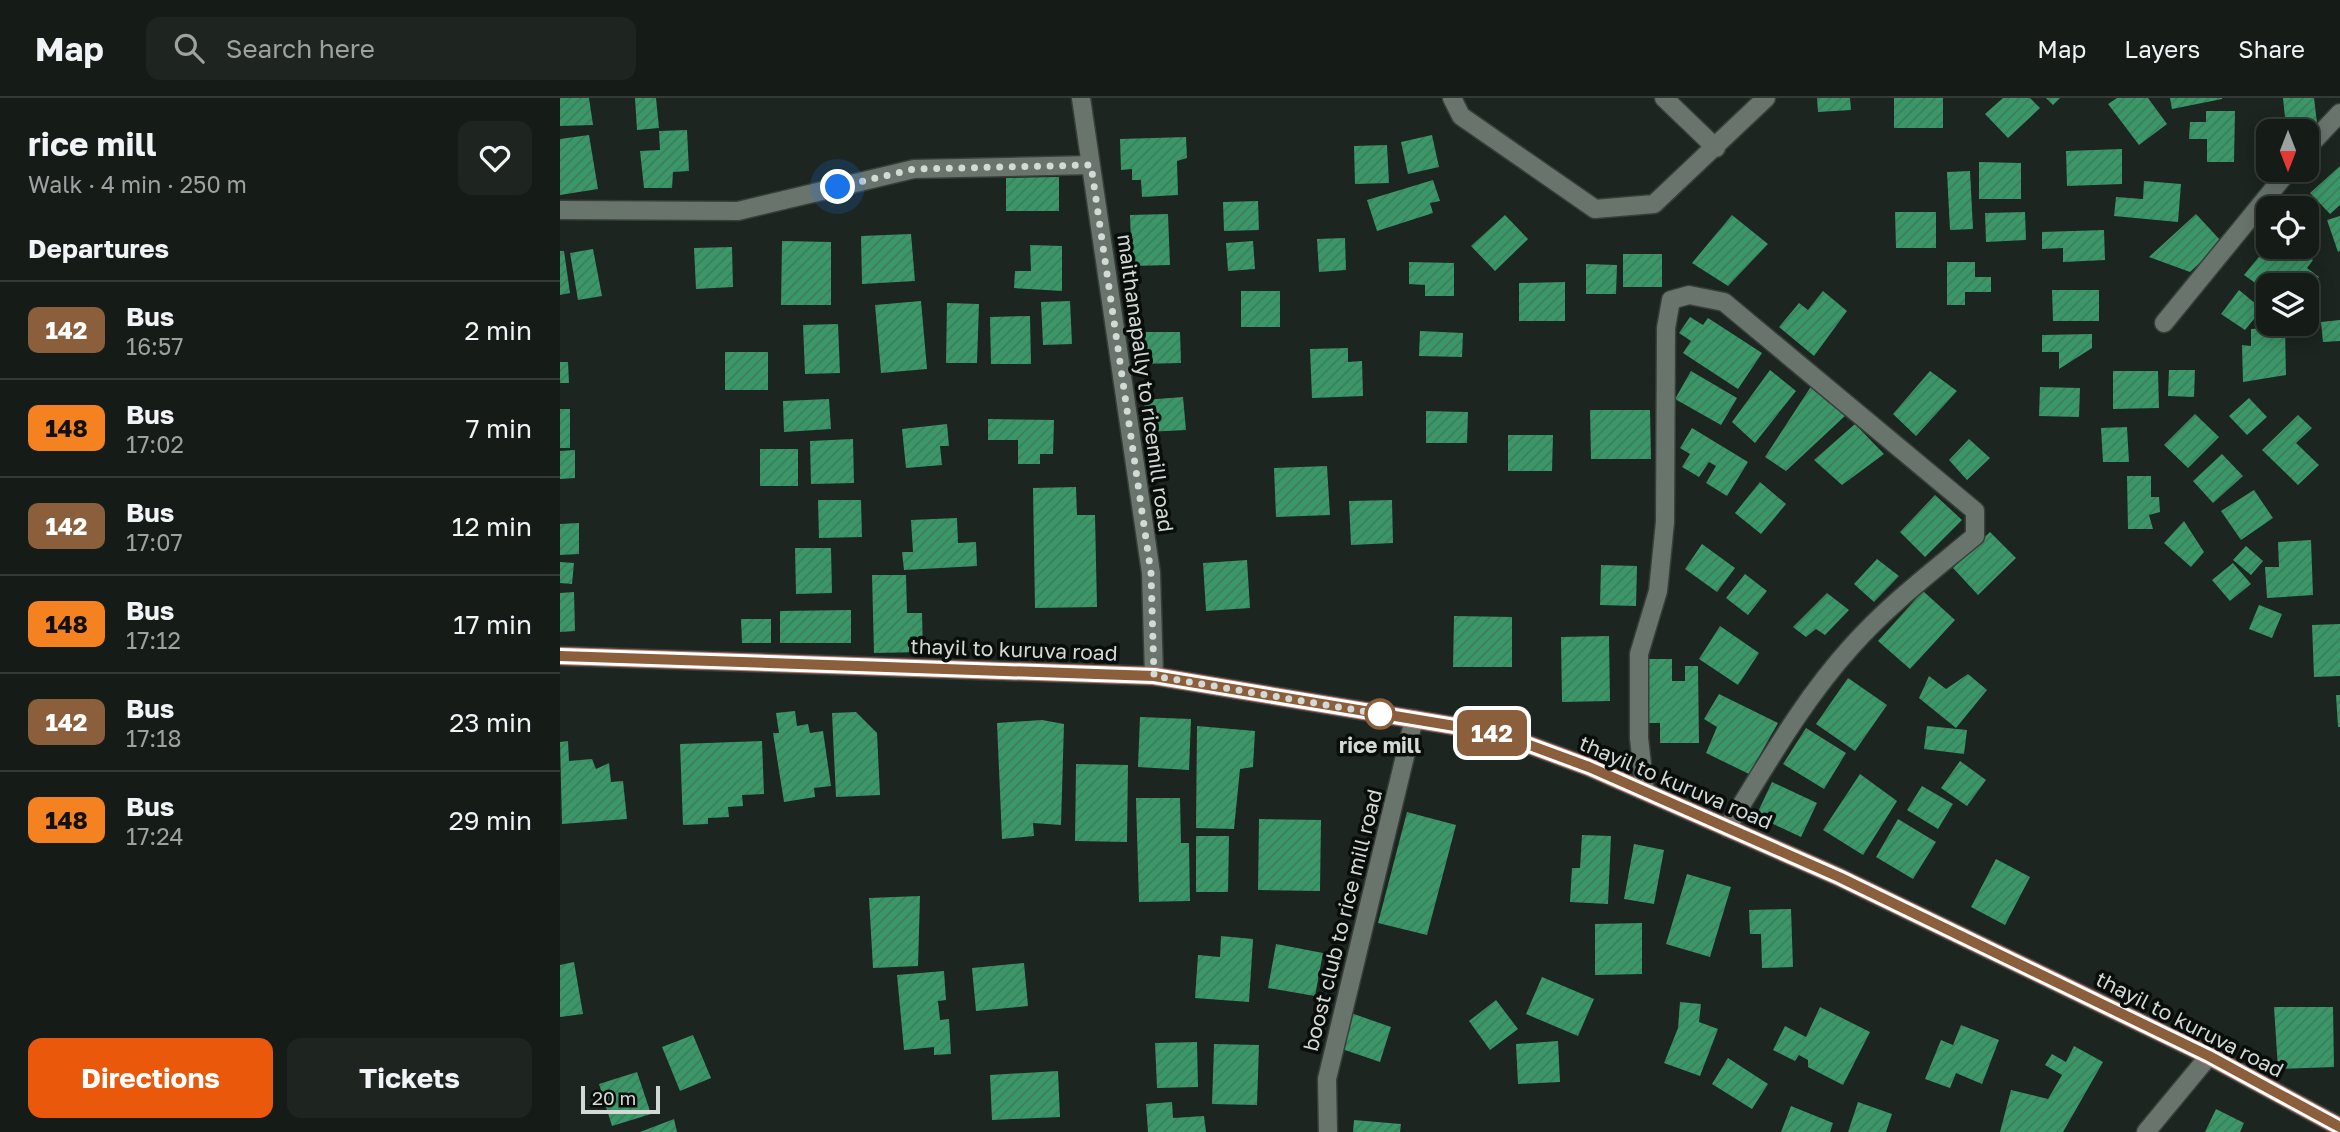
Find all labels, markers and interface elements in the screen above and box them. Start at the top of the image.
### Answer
search box [146,17,636,80]
text: Map [35,29,104,68]
icon: search [170,29,208,67]
text: Search here [226,33,375,64]
text: Map [2037,34,2086,63]
text: Layers [2124,34,2200,63]
text: Share [2238,34,2305,63]
north arrow [2256,119,2319,182]
map controls [2256,119,2319,336]
button: heart [458,121,532,195]
text: rice mill [28,124,157,163]
your location [820,169,855,204]
text: Walk · 4 min · 250 m [28,170,247,198]
button: locate [2256,196,2319,259]
street label: maithanapally to ricemill road [1112,232,1180,534]
text: Departures [28,233,169,264]
button: layers [2256,273,2319,336]
text: Bus [126,301,174,332]
text: 142 [46,315,88,344]
text: 2 min [464,315,532,346]
text: 16:57 [126,332,184,360]
text: Bus [126,399,174,430]
text: 148 [45,413,88,442]
text: 7 min [466,413,532,444]
text: 17:02 [126,430,184,458]
text: Bus [126,497,174,528]
text: 142 [46,511,88,540]
text: 12 min [452,511,532,542]
text: 17:07 [126,528,183,556]
text: Bus [126,595,174,626]
text: 148 [45,609,88,638]
text: 17 min [453,609,532,640]
text: 17:12 [126,626,181,654]
street label: thayil to kuruva road [910,632,1118,666]
text: Bus [126,693,174,724]
marker: rice mill [1365,699,1395,729]
text: 142 [46,707,88,736]
text: 23 min [449,707,532,738]
line badge: 142 [1452,710,1532,756]
text: 142 [1471,718,1513,747]
text: 17:18 [126,724,181,752]
street label: thayil to kuruva road [1575,730,1777,834]
place label: rice mill [1339,732,1421,758]
street label: boost club to rice mill road [1297,786,1387,1054]
text: Bus [126,791,174,822]
text: 148 [45,805,88,834]
text: 29 min [449,805,532,836]
text: 17:24 [126,822,184,850]
street label: thayil to kuruva road [2092,965,2288,1083]
button: Directions [28,1038,273,1118]
button: Tickets [287,1038,532,1118]
scale bar [581,1083,660,1115]
text: 20 m [592,1086,636,1109]

